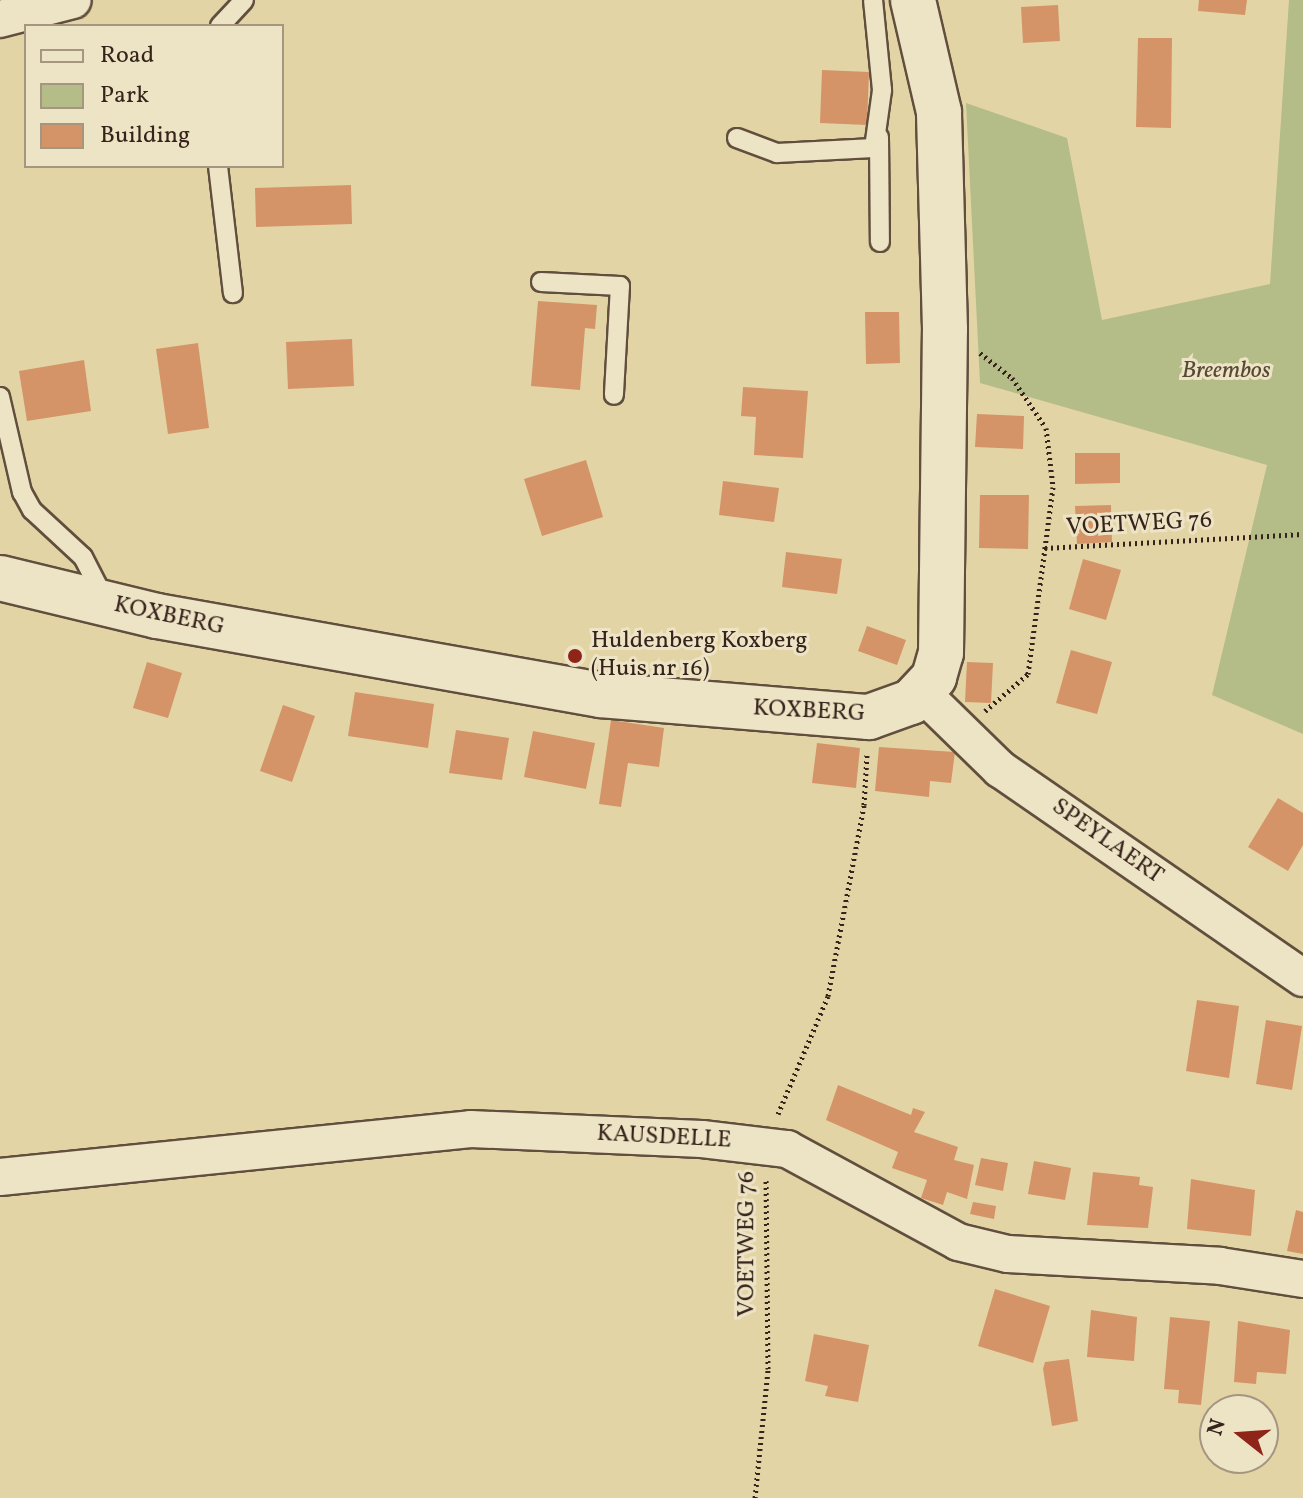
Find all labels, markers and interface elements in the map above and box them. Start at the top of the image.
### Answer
legend [24,24,284,168]
text: Road [100,39,154,73]
text: Park [100,79,149,113]
text: Building [100,119,190,153]
park label: Breembos [1181,358,1271,386]
street label: VOETWEG 76 [1065,507,1213,543]
street label: KOXBERG [111,591,227,643]
place label: Huldenberg Koxberg (Huis nr 16) [591,628,808,684]
marker: Huldenberg Koxberg (Huis nr 16) [566,647,584,665]
street label: KOXBERG [752,695,866,729]
street label: SPEYLAERT [1046,793,1168,891]
street label: KAUSDELLE [596,1120,732,1156]
street label: VOETWEG 76 [734,1171,762,1317]
north arrow [1199,1394,1279,1474]
text: N [1200,1415,1235,1440]

